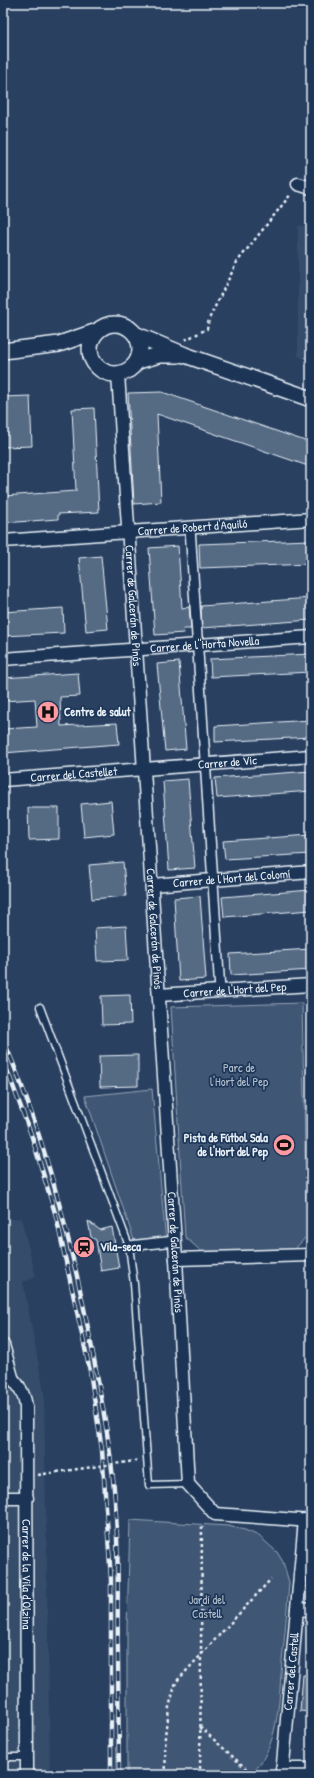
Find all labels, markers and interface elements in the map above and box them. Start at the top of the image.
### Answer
street label: Carrer de Robert d'Aguiló [137,515,248,539]
street label: Carrer de Galcerán de Pinós [121,544,146,667]
street label: Carrer de l''Horta Novella [149,632,260,656]
hospital icon: Centre de salut [35,699,61,725]
place label: Centre de salut [64,703,132,720]
street label: Carrer de Vic [197,751,258,773]
street label: Carrer del Castellet [30,762,119,786]
street label: Carrer de l'Hort del Colomí [172,865,291,891]
street label: Carrer de Galcerán de Pinós [142,868,167,990]
street label: Carrer de l'Hort del Pep [183,978,287,1001]
park label: Parc de l'Hort del Pep [210,1059,268,1090]
place label: Pista de Fútbol Sala de l'Hort del Pep [184,1129,269,1161]
sports icon: Pista de Fútbol Sala de l'Hort del Pep [271,1132,297,1158]
street label: Carrer de Galcerán de Pinós [164,1191,188,1313]
station icon: Vila-seca [71,1234,97,1260]
place label: Vila-seca [100,1238,141,1255]
street label: Carrer de la Vila d'Olzina [18,1519,36,1630]
park label: Jardí del Castell [189,1591,226,1622]
street label: Carrer del Castell [279,1631,303,1711]

